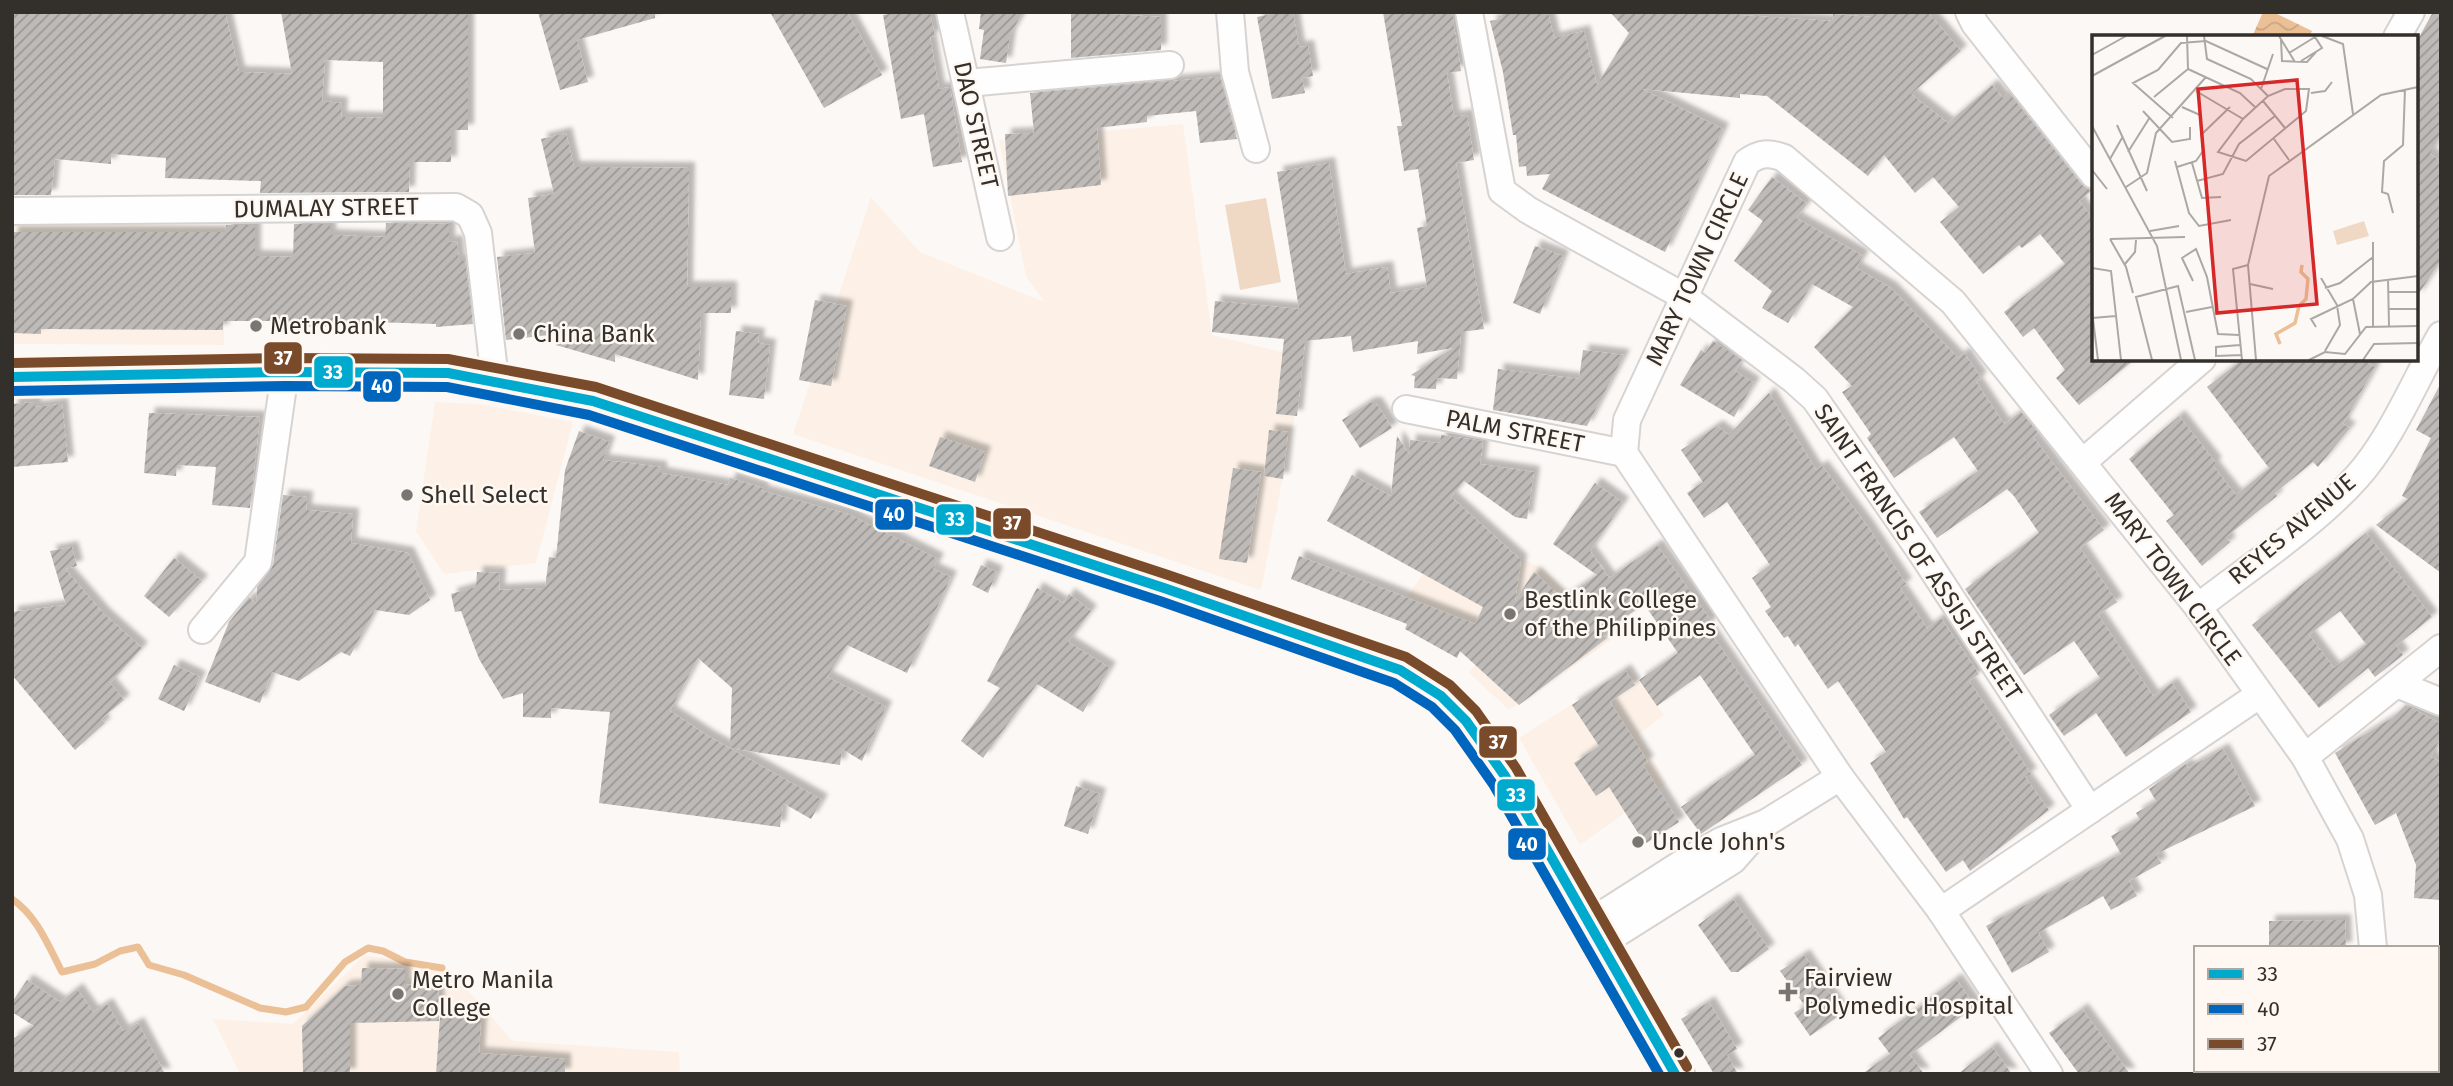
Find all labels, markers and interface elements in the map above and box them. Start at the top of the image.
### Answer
inset map [2092,35,2418,360]
street label: DAO STREET [948,59,1004,192]
street label: MARY TOWN CIRCLE [1640,168,1754,370]
street label: DUMALAY STREET [233,192,420,224]
place label: Metrobank [270,312,387,340]
marker: Metrobank [248,318,264,334]
place label: China Bank [533,320,655,348]
marker: China Bank [511,326,527,342]
line badge: 37 [263,341,303,375]
text: 37 [273,347,292,370]
line badge: 33 [313,355,354,389]
text: 33 [322,361,343,384]
line badge: 40 [362,370,402,403]
text: 40 [371,375,393,398]
street label: SAINT FRANCIS OF ASSISI STREET [1808,399,2028,706]
street label: PALM STREET [1443,404,1587,458]
street label: REYES AVENUE [2223,468,2361,590]
place label: Shell Select [421,481,548,509]
marker: Shell Select [399,487,415,503]
street label: MARY TOWN CIRCLE [2099,487,2247,671]
line badge: 40 [874,498,914,531]
text: 40 [883,503,905,526]
line badge: 33 [935,503,975,536]
line badge: 37 [992,507,1032,540]
text: 33 [944,508,965,531]
text: 37 [1002,512,1021,535]
place label: Bestlink College of the Philippines [1524,586,1716,642]
marker: Bestlink College of the Philippines [1502,606,1518,622]
line badge: 37 [1478,725,1518,759]
text: 37 [1488,731,1507,754]
line badge: 33 [1496,778,1536,812]
text: 33 [1505,784,1526,807]
line badge: 40 [1507,827,1547,861]
place label: Uncle John's [1652,828,1785,856]
text: 40 [1516,833,1538,856]
marker: Uncle John's [1630,834,1646,850]
legend [2194,946,2439,1072]
text: 33 [2257,961,2278,987]
place label: Fairview Polymedic Hospital [1804,964,2013,1020]
place label: Metro Manila College [412,966,554,1022]
marker: Fairview Polymedic Hospital [1778,982,1798,1002]
marker: Metro Manila College [390,986,406,1002]
text: 40 [2257,996,2280,1022]
text: 37 [2257,1031,2277,1057]
unlabelled marker [1672,1046,1686,1060]

